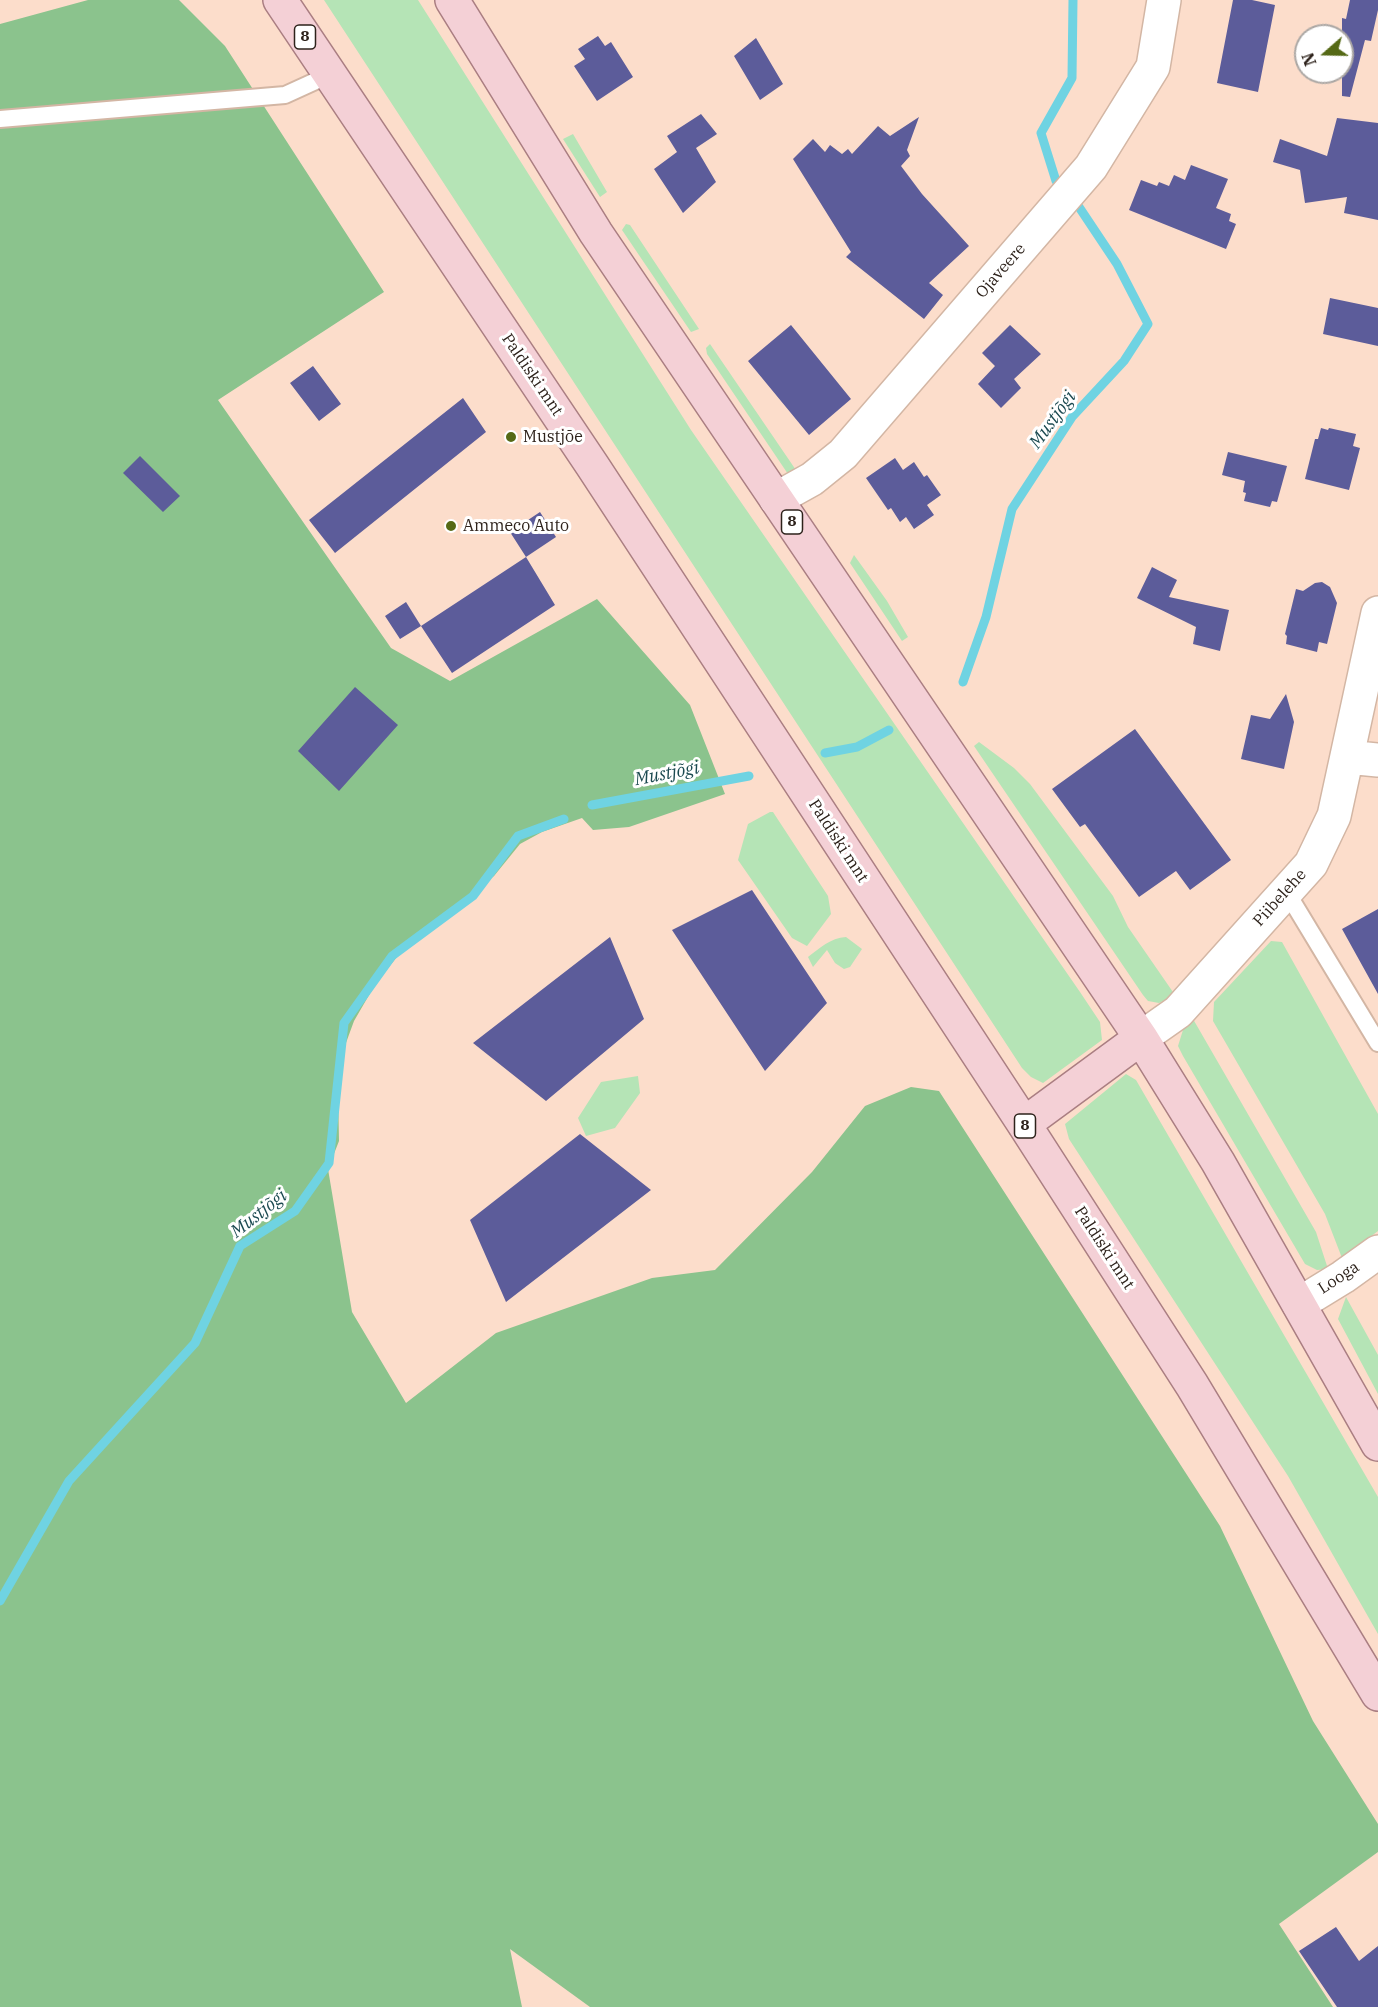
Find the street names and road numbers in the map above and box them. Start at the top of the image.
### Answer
road number: 8 [294,25,316,49]
street label: Ojaveere [972,240,1030,302]
street label: Paldiski mnt [497,330,567,420]
road number: 8 [782,510,802,534]
street label: Paldiski mnt [804,796,872,886]
street label: Piibelehe [1249,865,1311,931]
road number: 8 [1014,1114,1036,1138]
street label: Paldiski mnt [1070,1203,1138,1293]
street label: Looga [1315,1258,1363,1298]

